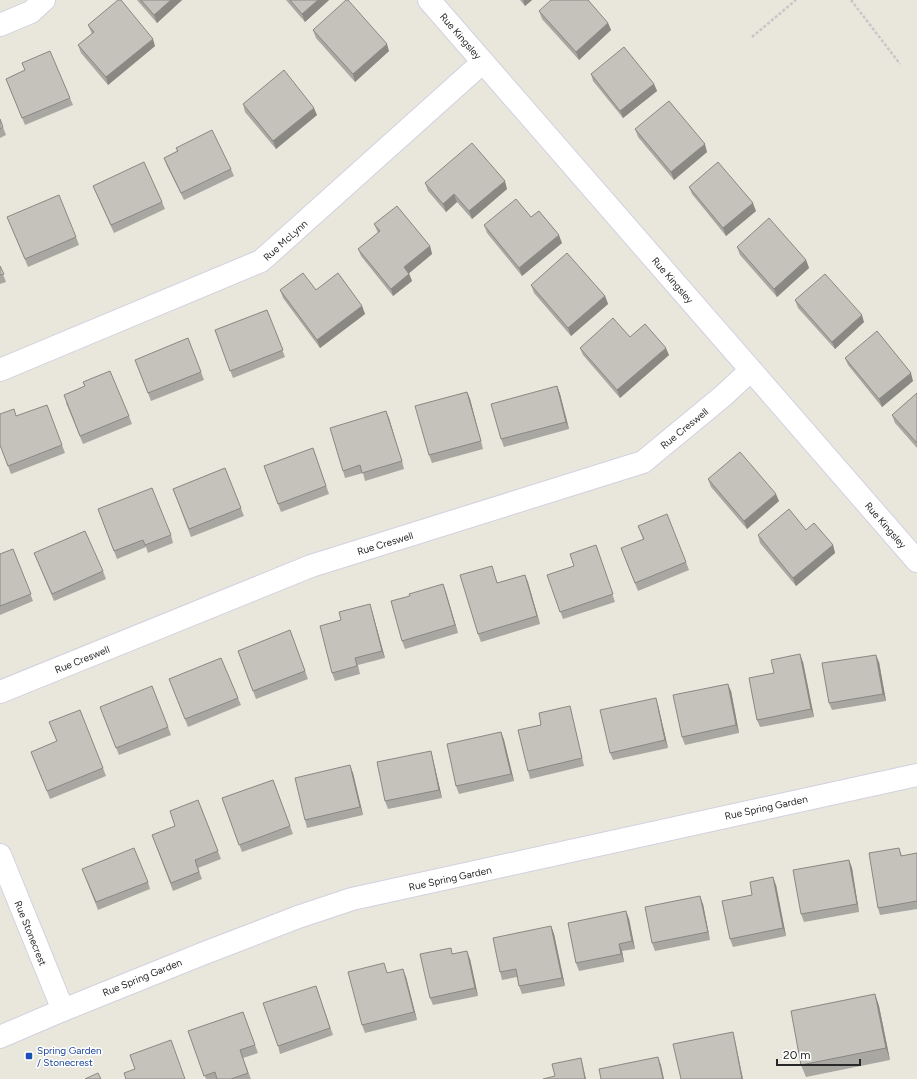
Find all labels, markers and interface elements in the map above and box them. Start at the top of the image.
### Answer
street label: Rue Kingsley [437,11,485,63]
street label: Rue McLynn [260,217,311,264]
street label: Rue Kingsley [649,255,697,307]
street label: Rue Creswell [658,405,711,452]
street label: Rue Kingsley [862,500,910,552]
street label: Rue Creswell [355,529,415,558]
street label: Rue Creswell [53,643,112,676]
street label: Rue Spring Garden [723,792,809,823]
street label: Rue Spring Garden [407,863,493,894]
street label: Rue Stonecrest [12,899,50,968]
street label: Rue Spring Garden [101,955,184,999]
scale bar [777,1041,860,1067]
place label: Spring Garden / Stonecrest [37,1044,102,1069]
text: 20 m [783,1048,811,1062]
marker: Spring Garden / Stonecrest [24,1051,34,1061]

